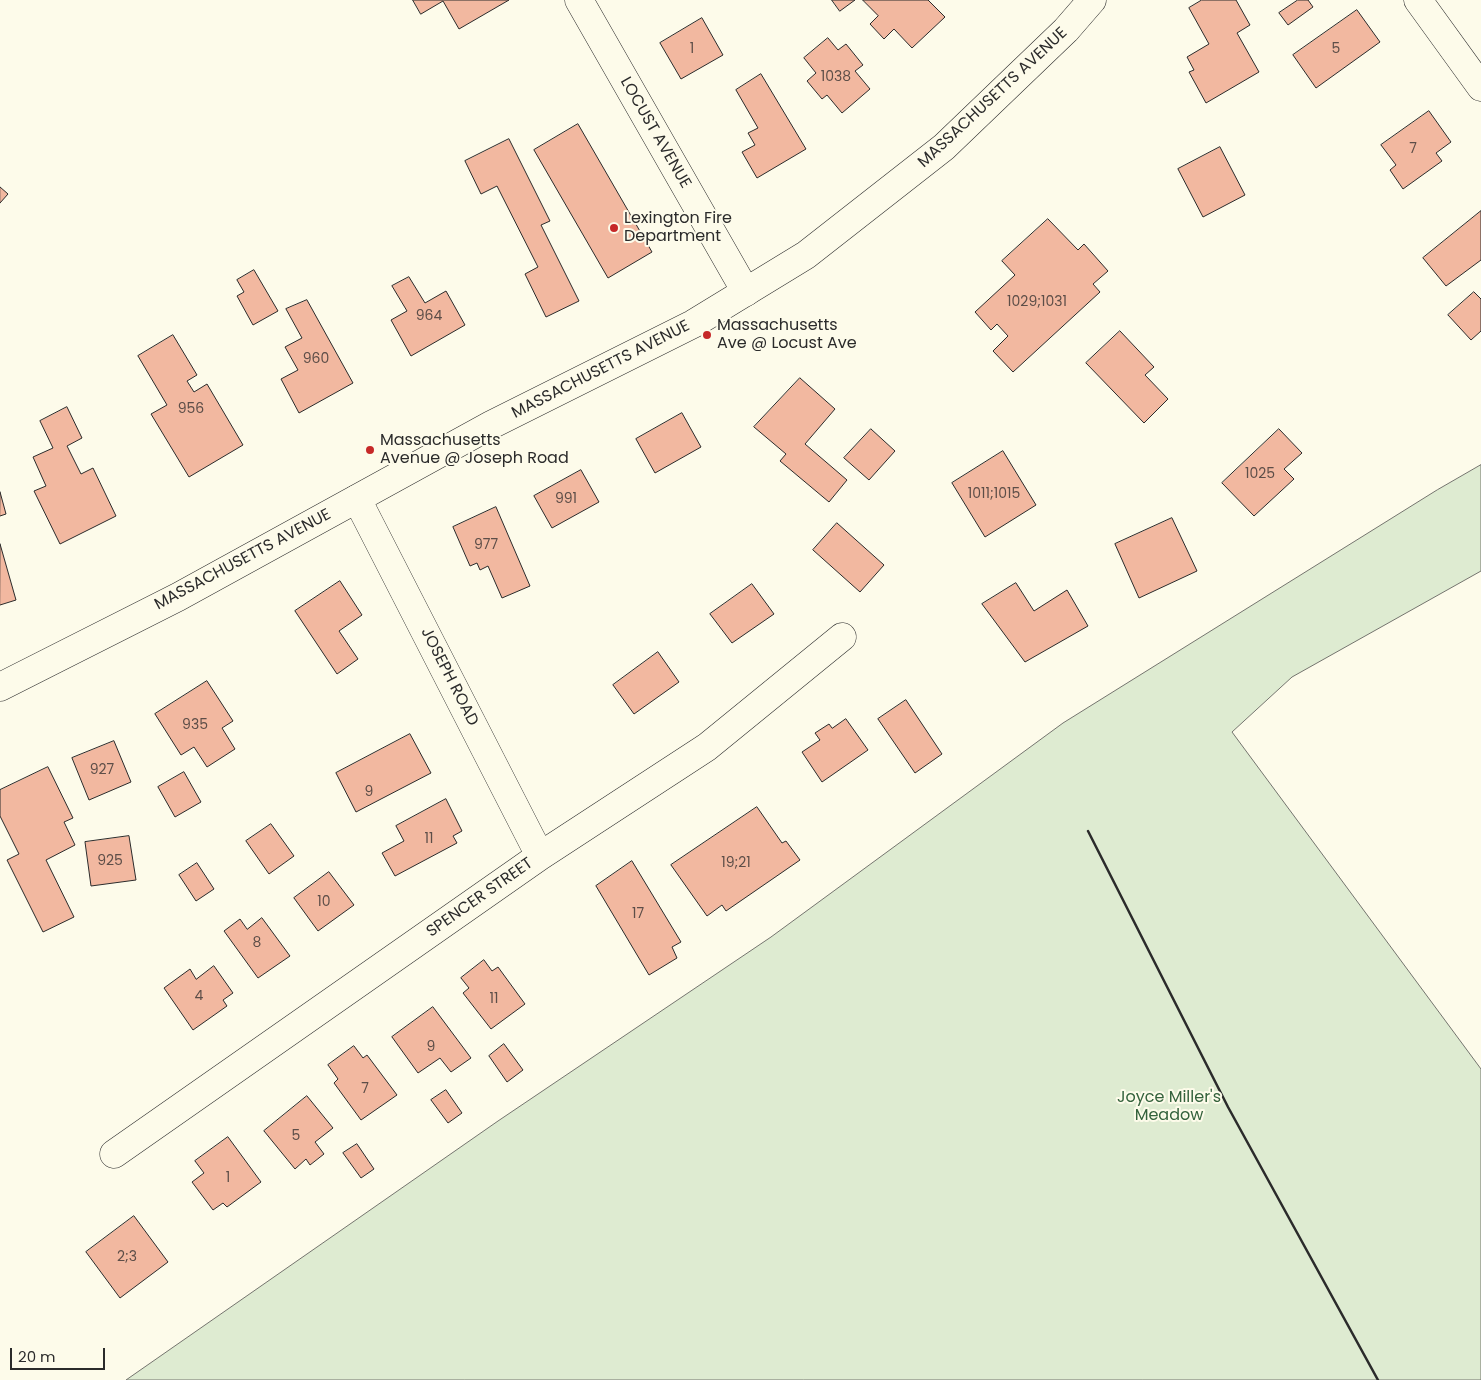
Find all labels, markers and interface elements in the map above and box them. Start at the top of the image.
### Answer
street label: MASSACHUSETTS AVENUE [914,24,1072,172]
house number: 1 [690,41,694,57]
house number: 5 [1332,41,1340,57]
house number: 1038 [821,69,851,85]
street label: LOCUST AVENUE [615,74,695,192]
house number: 7 [1409,141,1417,157]
place label: Lexington Fire Department [624,209,732,247]
marker: Lexington Fire Department [608,222,620,234]
house number: 1029;1031 [1007,294,1067,310]
house number: 964 [416,308,442,324]
place label: Massachusetts Ave @ Locust Ave [717,316,857,354]
street label: MASSACHUSETTS AVENUE [509,317,693,423]
marker: Massachusetts Ave @ Locust Ave [701,329,713,341]
house number: 960 [303,351,329,367]
house number: 956 [178,401,204,417]
place label: Massachusetts Avenue @ Joseph Road [380,431,569,469]
marker: Massachusetts Avenue @ Joseph Road [364,444,376,456]
house number: 1025 [1245,466,1275,482]
house number: 1011;1015 [968,486,1020,502]
house number: 991 [555,491,577,507]
street label: MASSACHUSETTS AVENUE [152,505,334,615]
house number: 977 [474,537,498,553]
street label: JOSEPH ROAD [416,625,482,729]
house number: 935 [182,717,208,733]
house number: 927 [90,762,114,778]
house number: 9 [365,784,373,800]
house number: 11 [425,831,433,847]
house number: 925 [97,853,123,869]
street label: SPENCER STREET [423,854,537,942]
house number: 19;21 [721,855,751,871]
house number: 10 [317,894,331,910]
house number: 17 [632,906,644,922]
house number: 8 [253,935,261,951]
house number: 4 [195,988,203,1004]
house number: 11 [490,991,498,1007]
house number: 9 [427,1039,435,1055]
house number: 7 [361,1081,369,1097]
park label: Joyce Miller's Meadow [1117,1088,1221,1126]
house number: 5 [292,1128,300,1144]
house number: 1 [226,1170,230,1186]
house number: 2;3 [117,1249,137,1265]
scale bar [12,1338,108,1370]
text: 20 m [18,1346,56,1367]

